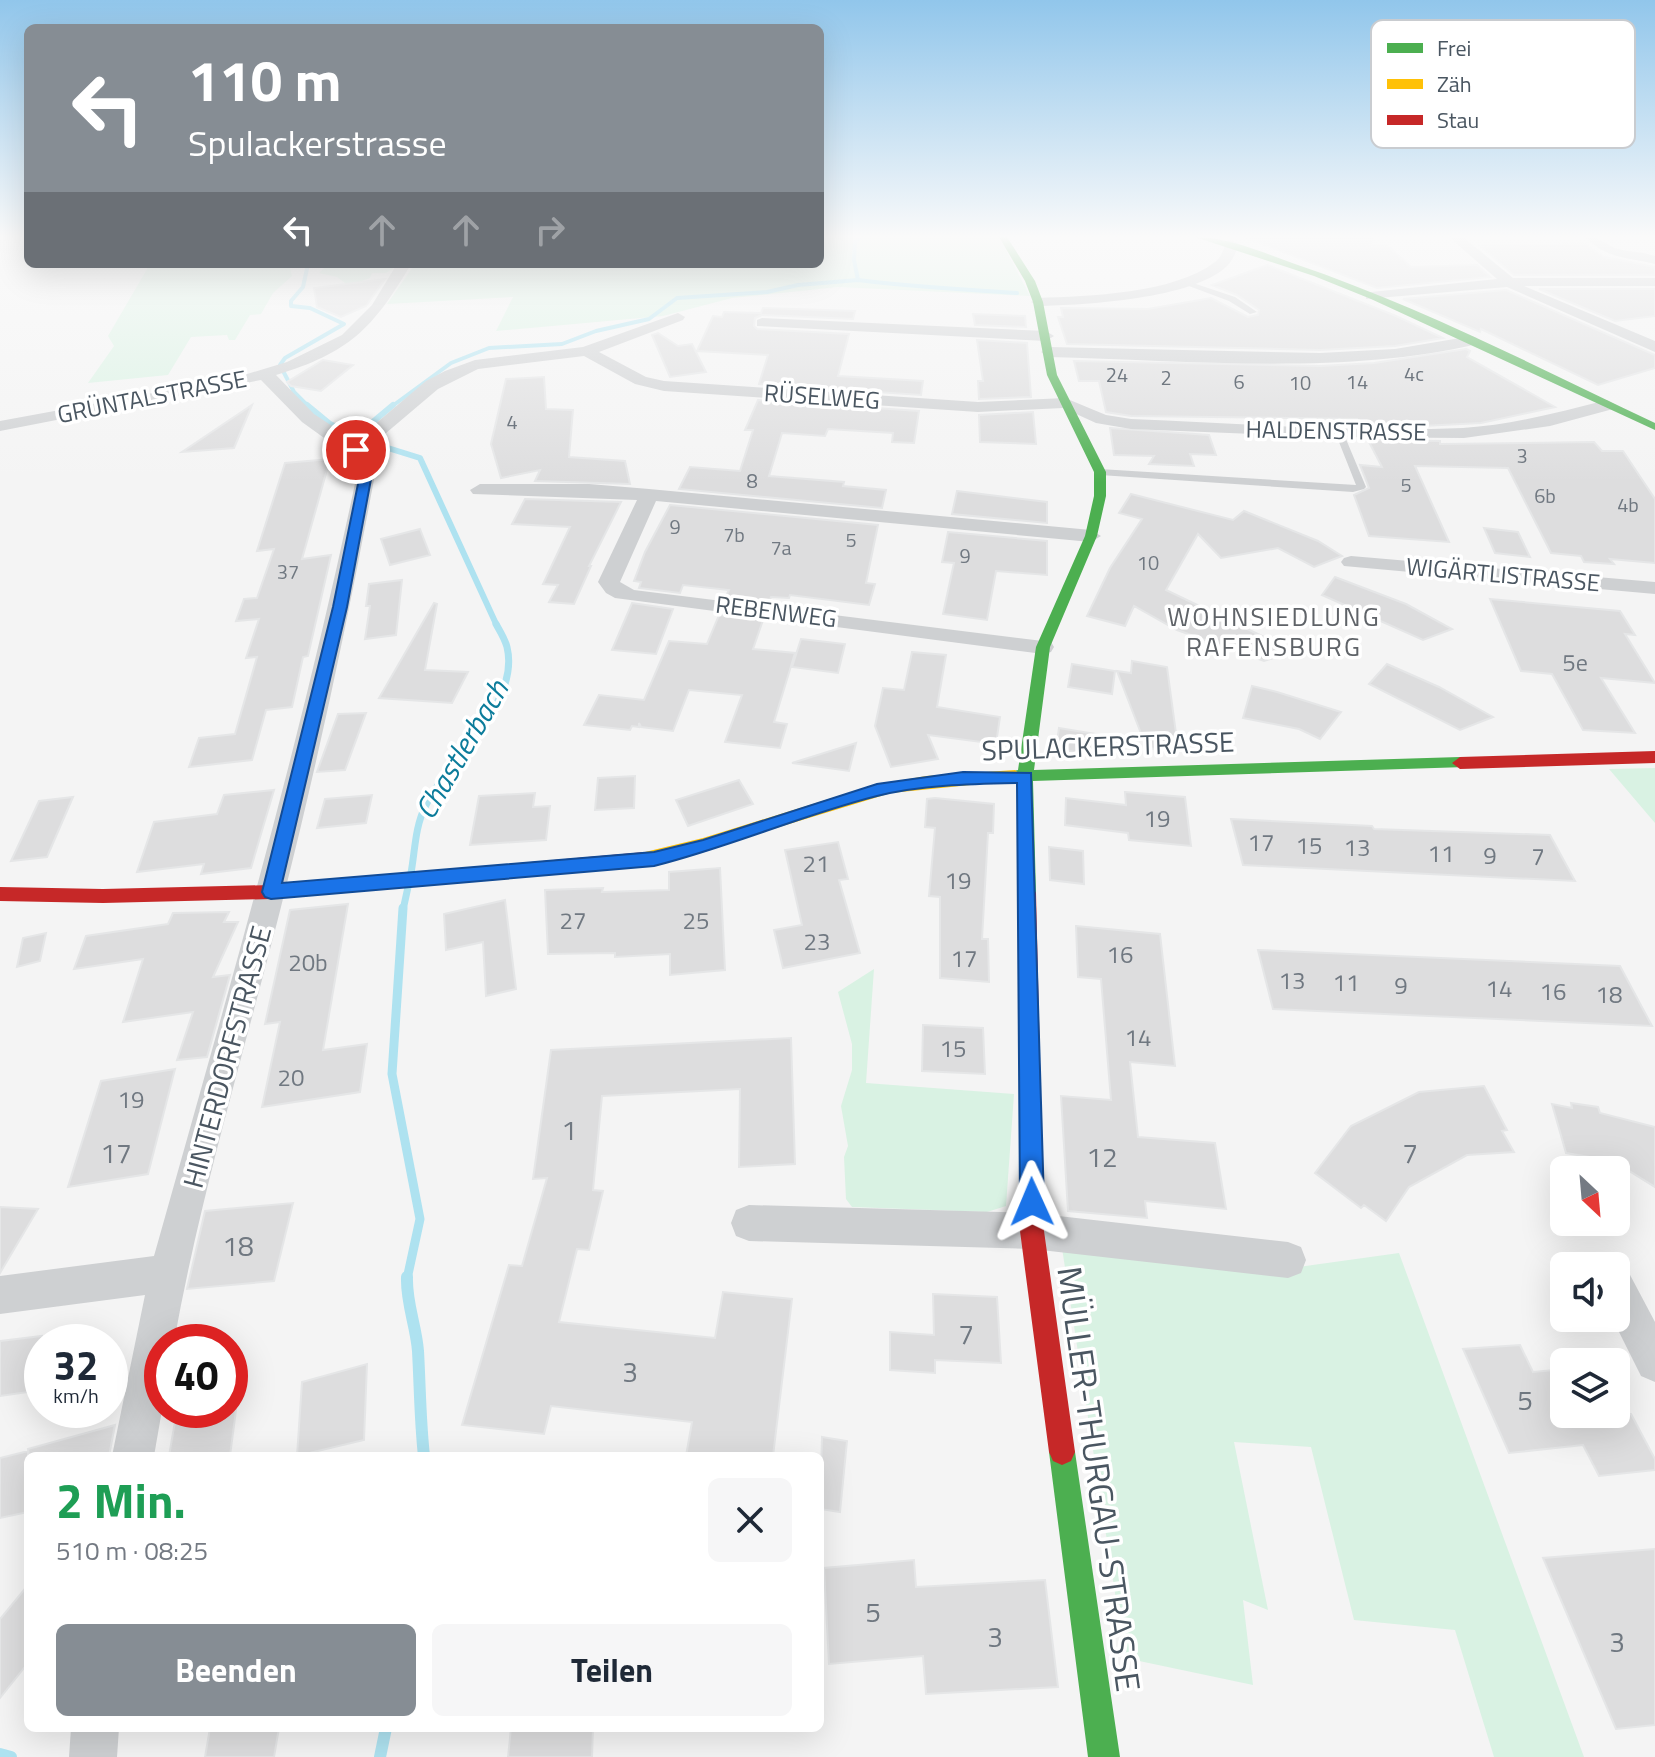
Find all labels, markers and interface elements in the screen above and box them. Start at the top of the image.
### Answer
legend [1371,20,1635,148]
text: Frei [1437,31,1471,65]
text: 110 m [188,38,341,123]
icon: left [56,56,160,160]
text: Zäh [1437,67,1472,101]
text: Stau [1437,103,1479,137]
text: Spulackerstrasse [188,115,447,170]
icon: left [276,208,320,252]
icon: ahead [360,208,404,252]
icon: ahead [444,208,488,252]
icon: right [528,208,572,252]
house number: 4c [1404,358,1424,389]
house number: 24 [1106,359,1128,390]
street label: GRÜNTALSTRASSE [54,360,250,432]
house number: 2 [1160,362,1172,393]
house number: 6 [1233,366,1245,397]
house number: 14 [1346,366,1368,397]
house number: 10 [1289,367,1311,398]
street label: RÜSELWEG [763,374,881,418]
house number: 4 [506,406,518,437]
street label: HALDENSTRASSE [1245,410,1427,450]
pin [322,416,390,484]
icon: arrive [334,428,378,472]
house number: 3 [1516,440,1528,471]
house number: 8 [746,465,758,496]
house number: 5 [1400,469,1412,500]
house number: 6b [1534,480,1556,511]
house number: 4b [1617,489,1639,520]
house number: 9 [669,511,681,542]
house number: 7b [723,519,745,550]
house number: 5 [845,524,857,555]
house number: 7a [770,532,792,563]
house number: 9 [959,540,971,571]
house number: 10 [1137,547,1159,578]
street label: WIGÄRTLISTRASSE [1405,548,1602,600]
house number: 37 [277,556,299,587]
street label: REBENWEG [714,586,839,636]
district label: WOHNSIEDLUNG RAFENSBURG [1167,597,1381,666]
house number: 5e [1562,644,1588,680]
water label: Chastlerbach [403,670,520,828]
street label: SPULACKERSTRASSE [981,720,1235,771]
house number: 19 [1144,800,1170,836]
house number: 17 [1248,824,1274,860]
house number: 15 [1296,827,1322,863]
house number: 13 [1344,829,1370,865]
house number: 11 [1428,835,1454,871]
house number: 9 [1483,837,1497,873]
house number: 7 [1531,838,1545,874]
house number: 21 [803,845,829,881]
house number: 19 [945,862,971,898]
house number: 27 [560,902,586,938]
house number: 25 [683,902,709,938]
street label: HINTERDORFSTRASSE [171,921,282,1193]
house number: 23 [804,923,830,959]
house number: 16 [1107,936,1133,972]
house number: 17 [951,940,977,976]
house number: 20b [288,944,328,980]
house number: 13 [1279,962,1305,998]
house number: 11 [1333,964,1359,1000]
house number: 9 [1394,967,1408,1003]
house number: 14 [1486,970,1512,1006]
house number: 16 [1540,973,1566,1009]
house number: 18 [1596,976,1622,1012]
house number: 14 [1125,1019,1151,1055]
house number: 15 [940,1030,966,1066]
house number: 20 [278,1059,304,1095]
house number: 19 [118,1081,144,1117]
house number: 1 [561,1108,577,1151]
house number: 17 [100,1131,132,1174]
house number: 7 [1402,1131,1418,1174]
house number: 12 [1086,1135,1118,1178]
north arrow [1550,1156,1630,1236]
map controls [1550,1156,1630,1428]
position arrow [990,1160,1074,1244]
house number: 18 [222,1224,254,1267]
button: sound [1550,1252,1630,1332]
street label: MÜLLER-THURGAU-STRASSE [1044,1263,1156,1695]
house number: 7 [958,1312,974,1355]
speed limit sign: 40 [144,1324,248,1428]
text: 32 [54,1335,98,1396]
button: layers [1550,1348,1630,1428]
house number: 3 [622,1350,638,1393]
house number: 5 [1517,1378,1533,1421]
text: km/h [53,1380,99,1411]
text: 2 Min. [56,1464,186,1537]
button: close [708,1478,792,1562]
text: 510 m · 08:25 [56,1531,208,1570]
house number: 5 [865,1590,881,1633]
house number: 3 [987,1615,1003,1658]
house number: 3 [1609,1620,1625,1663]
button: Beenden [56,1624,416,1716]
button: Teilen [432,1624,792,1716]

